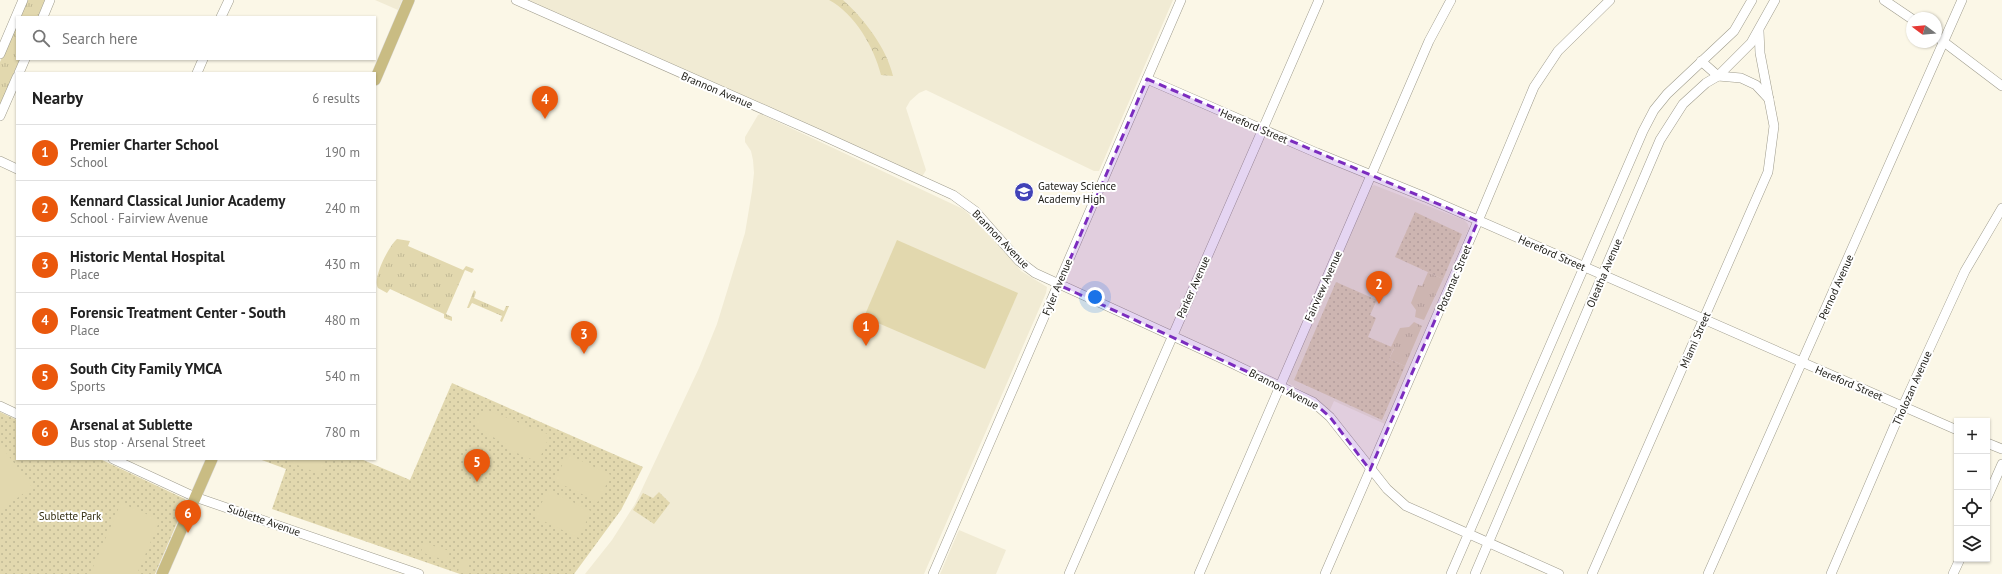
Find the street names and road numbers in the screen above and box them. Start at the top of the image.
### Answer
street label: Brannon Avenue [679,69,755,112]
street label: Hereford Street [1218,105,1290,147]
street label: Brannon Avenue [969,207,1033,272]
street label: Hereford Street [1516,232,1588,274]
street label: Oleatha Avenue [1583,236,1625,310]
street label: Potomac Street [1434,242,1474,314]
street label: Fairview Avenue [1301,248,1345,324]
street label: Pernod Avenue [1815,252,1857,322]
street label: Parker Avenue [1173,253,1213,320]
street label: Fyler Avenue [1039,256,1075,317]
street label: Miami Street [1676,309,1714,370]
street label: Tholozan Avenue [1889,348,1935,428]
street label: Hereford Street [1813,362,1885,404]
street label: Brannon Avenue [1247,365,1322,413]
street label: Sublette Avenue [226,501,303,539]

